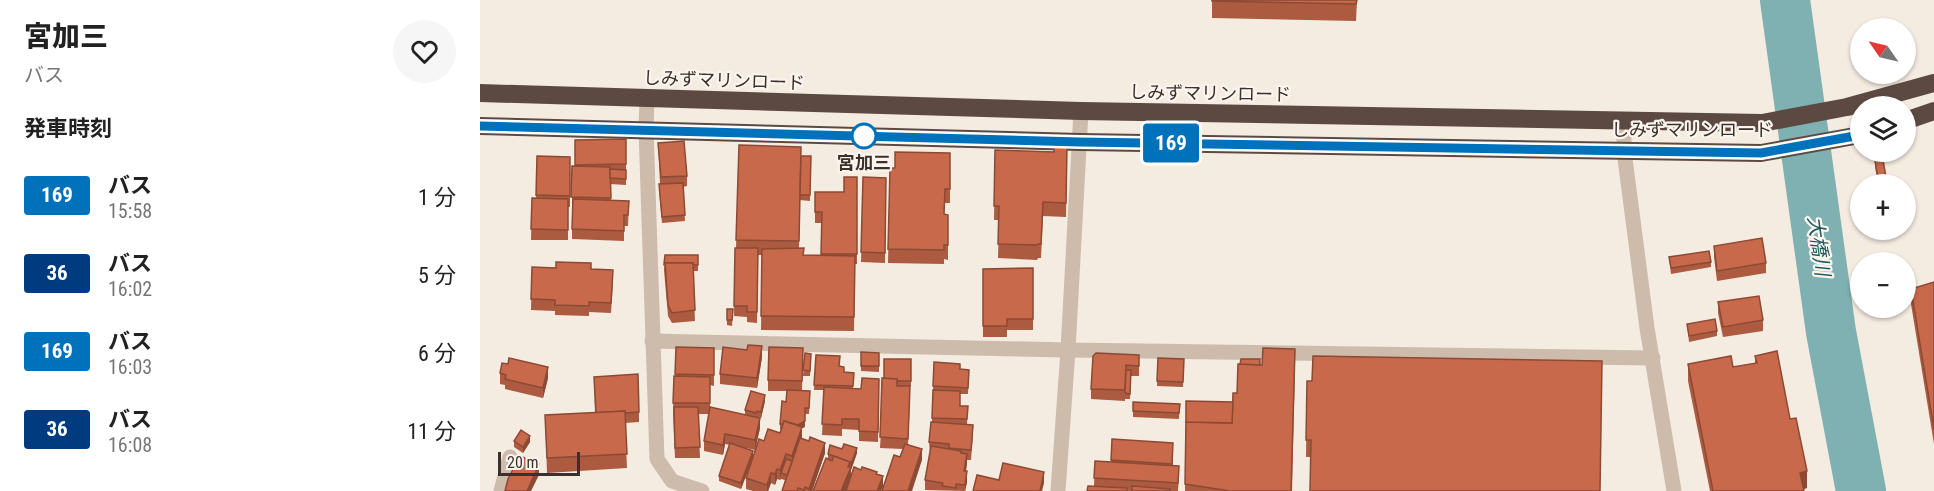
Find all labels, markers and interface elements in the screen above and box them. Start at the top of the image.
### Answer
north arrow [1850,18,1916,84]
map controls [1850,18,1916,318]
text: 宮加三 [24,20,108,53]
button: heart [393,20,456,83]
text: バス [24,63,64,87]
street label: しみずマリンロード [643,67,805,93]
street label: しみずマリンロード [1129,81,1291,105]
button: layers [1850,96,1916,162]
text: 発車時刻 [24,116,112,141]
street label: しみずマリンロード [1611,119,1773,140]
marker: 宮加三 [851,123,877,149]
line badge: 169 [1136,124,1206,162]
text: 169 [1155,131,1187,155]
place label: 宮加三 [837,152,891,173]
text: バス [108,173,152,198]
button: + [1850,174,1916,240]
text: 169 [41,183,73,207]
text: 1 分 [418,185,456,210]
text: 15:58 [108,199,152,223]
water label: 大橋川 [1803,215,1835,279]
text: バス [108,251,152,276]
button: − [1850,252,1916,318]
text: 36 [46,261,68,285]
text: 5 分 [418,263,456,288]
text: 16:02 [108,277,152,301]
text: バス [108,329,152,354]
text: 169 [41,339,73,363]
text: 6 分 [418,341,456,366]
text: 16:03 [108,355,152,379]
text: バス [108,407,152,432]
text: 36 [46,417,68,441]
text: 11 分 [407,419,456,444]
text: 16:08 [108,433,152,457]
scale bar [498,449,580,476]
text: 20 m [507,453,539,472]

